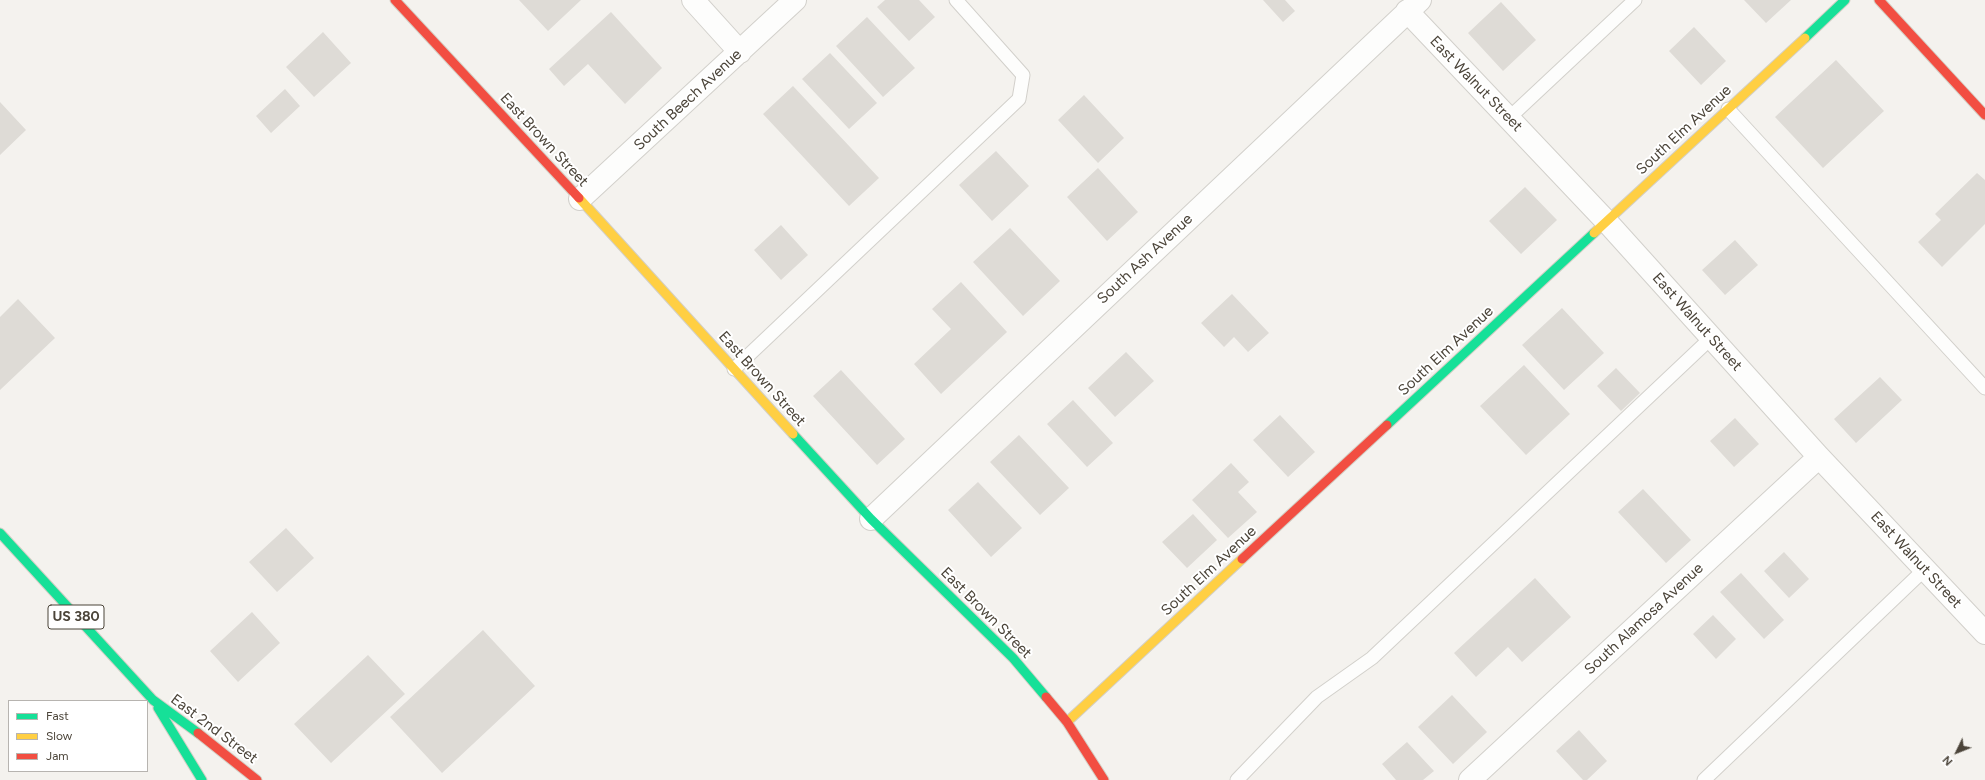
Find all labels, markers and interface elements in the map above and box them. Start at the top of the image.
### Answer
street label: East Walnut Street [1426,33,1526,135]
street label: South Beech Avenue [630,46,746,154]
street label: South Elm Avenue [1633,81,1735,179]
street label: East Brown Street [496,89,592,191]
street label: South Ash Avenue [1094,210,1196,308]
street label: East Walnut Street [1648,269,1746,375]
street label: South Elm Avenue [1395,302,1497,400]
street label: East Brown Street [715,328,809,430]
street label: East Walnut Street [1867,508,1965,612]
street label: South Elm Avenue [1158,522,1260,620]
street label: South Alamosa Avenue [1581,559,1707,679]
street label: East Brown Street [937,564,1035,662]
road number: US 380 [48,605,104,629]
street label: East 2nd Street [167,690,261,768]
legend [8,700,148,772]
text: Fast [46,709,69,723]
text: Slow [46,729,72,743]
north arrow [1937,732,1977,772]
text: Jam [46,749,69,763]
text: N [1940,753,1956,768]

